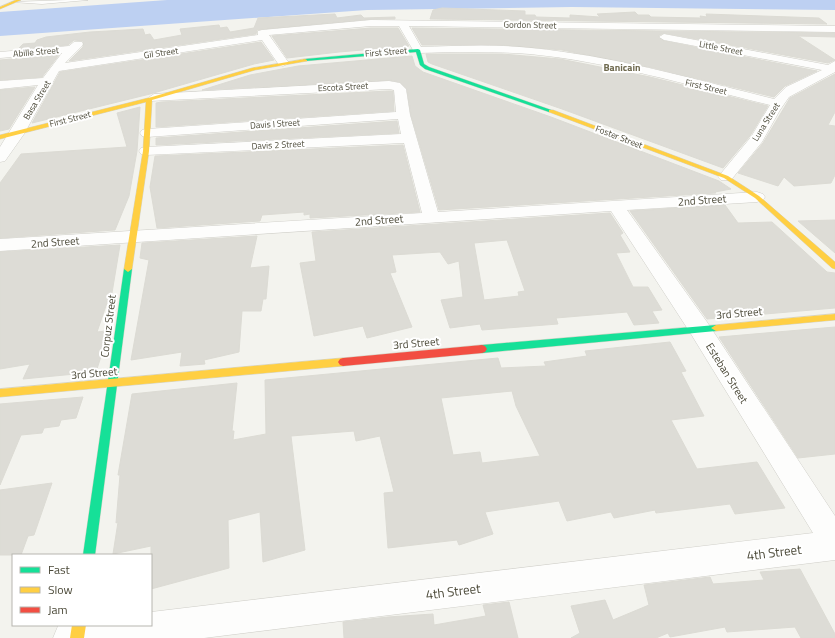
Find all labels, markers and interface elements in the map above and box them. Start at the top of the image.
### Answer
street label: Gordon Street [503,18,557,31]
street label: Little Street [698,37,745,58]
street label: Abille Street [12,43,60,60]
street label: First Street [364,43,408,60]
street label: Gil Street [143,44,180,61]
district label: Banicain [604,60,641,75]
street label: First Street [684,75,729,98]
street label: Basa Street [20,77,54,122]
street label: Escota Street [317,79,369,94]
street label: Luna Street [749,99,783,144]
street label: First Street [48,107,93,130]
street label: Davis I Street [250,115,301,132]
street label: Foster Street [594,122,645,152]
street label: Davis 2 Street [251,137,306,152]
street label: 2nd Street [677,190,727,210]
street label: 2nd Street [354,210,404,230]
street label: 2nd Street [30,232,80,252]
street label: Corpuz Street [96,294,120,358]
street label: 3rd Street [715,303,763,323]
street label: 3rd Street [392,333,440,353]
street label: Esteban Street [702,340,752,406]
street label: 3rd Street [70,363,118,383]
street label: 4th Street [745,539,803,565]
legend [12,554,152,626]
text: Fast [48,560,71,579]
street label: 4th Street [424,578,482,604]
text: Slow [48,580,73,599]
text: Jam [48,600,68,619]

